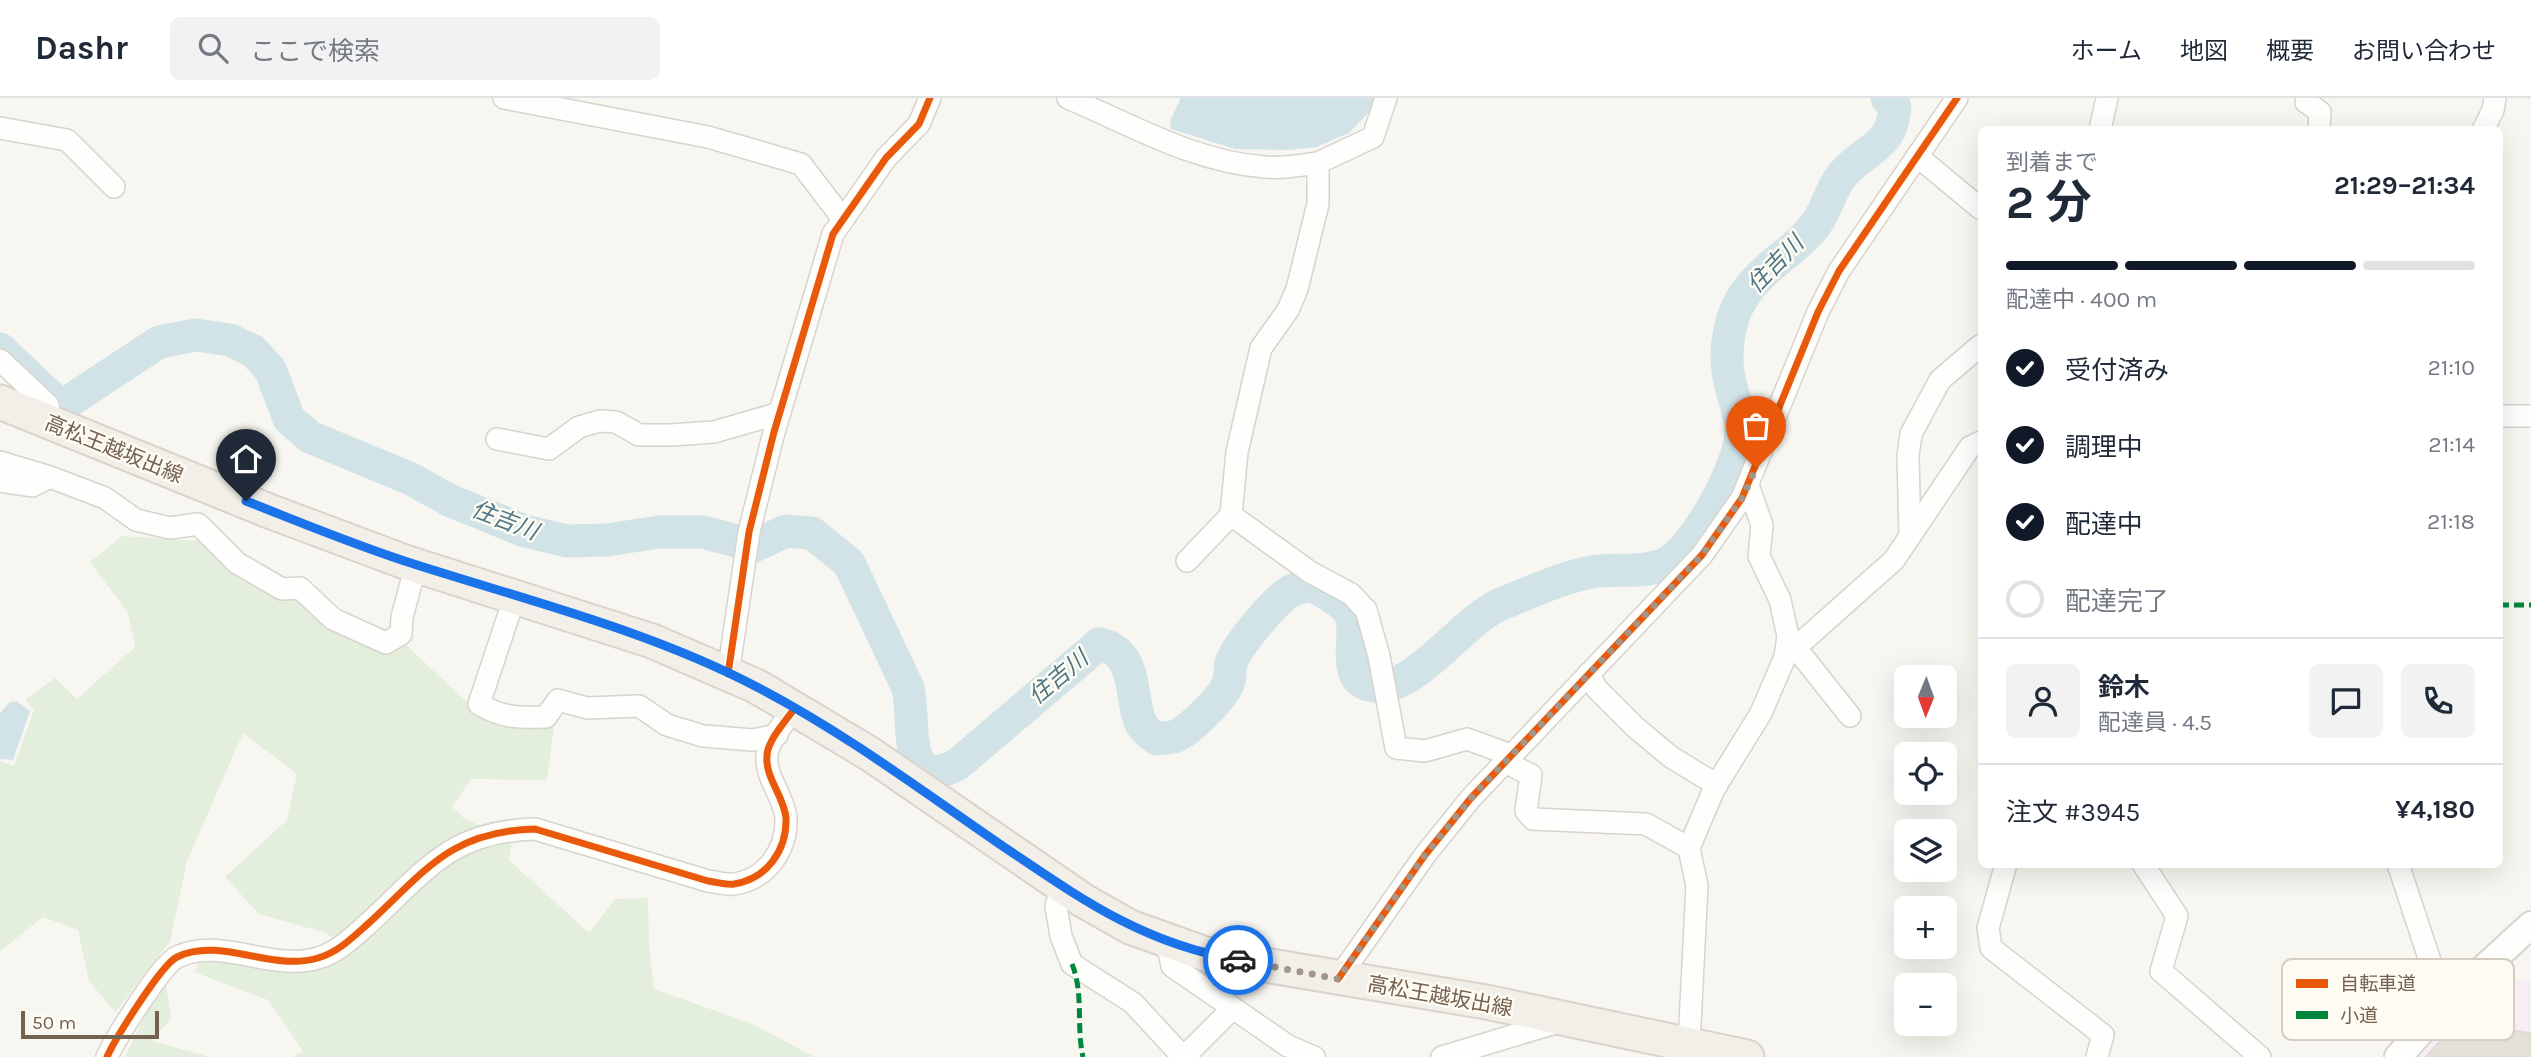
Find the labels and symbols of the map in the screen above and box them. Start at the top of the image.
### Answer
water label: 住吉川 [1742,228,1811,299]
pin [1726,396,1786,468]
street label: 高松王越坂出線 [41,410,187,488]
pin [216,429,276,501]
water label: 住吉川 [468,495,545,547]
water label: 住吉川 [1023,643,1096,710]
north arrow [1894,665,1956,728]
courier [1203,925,1273,995]
legend [2282,959,2514,1040]
street label: 高松王越坂出線 [1366,971,1514,1021]
text: 自転車道 [2340,973,2416,995]
text: 小道 [2340,1005,2378,1027]
scale bar [21,1008,159,1040]

